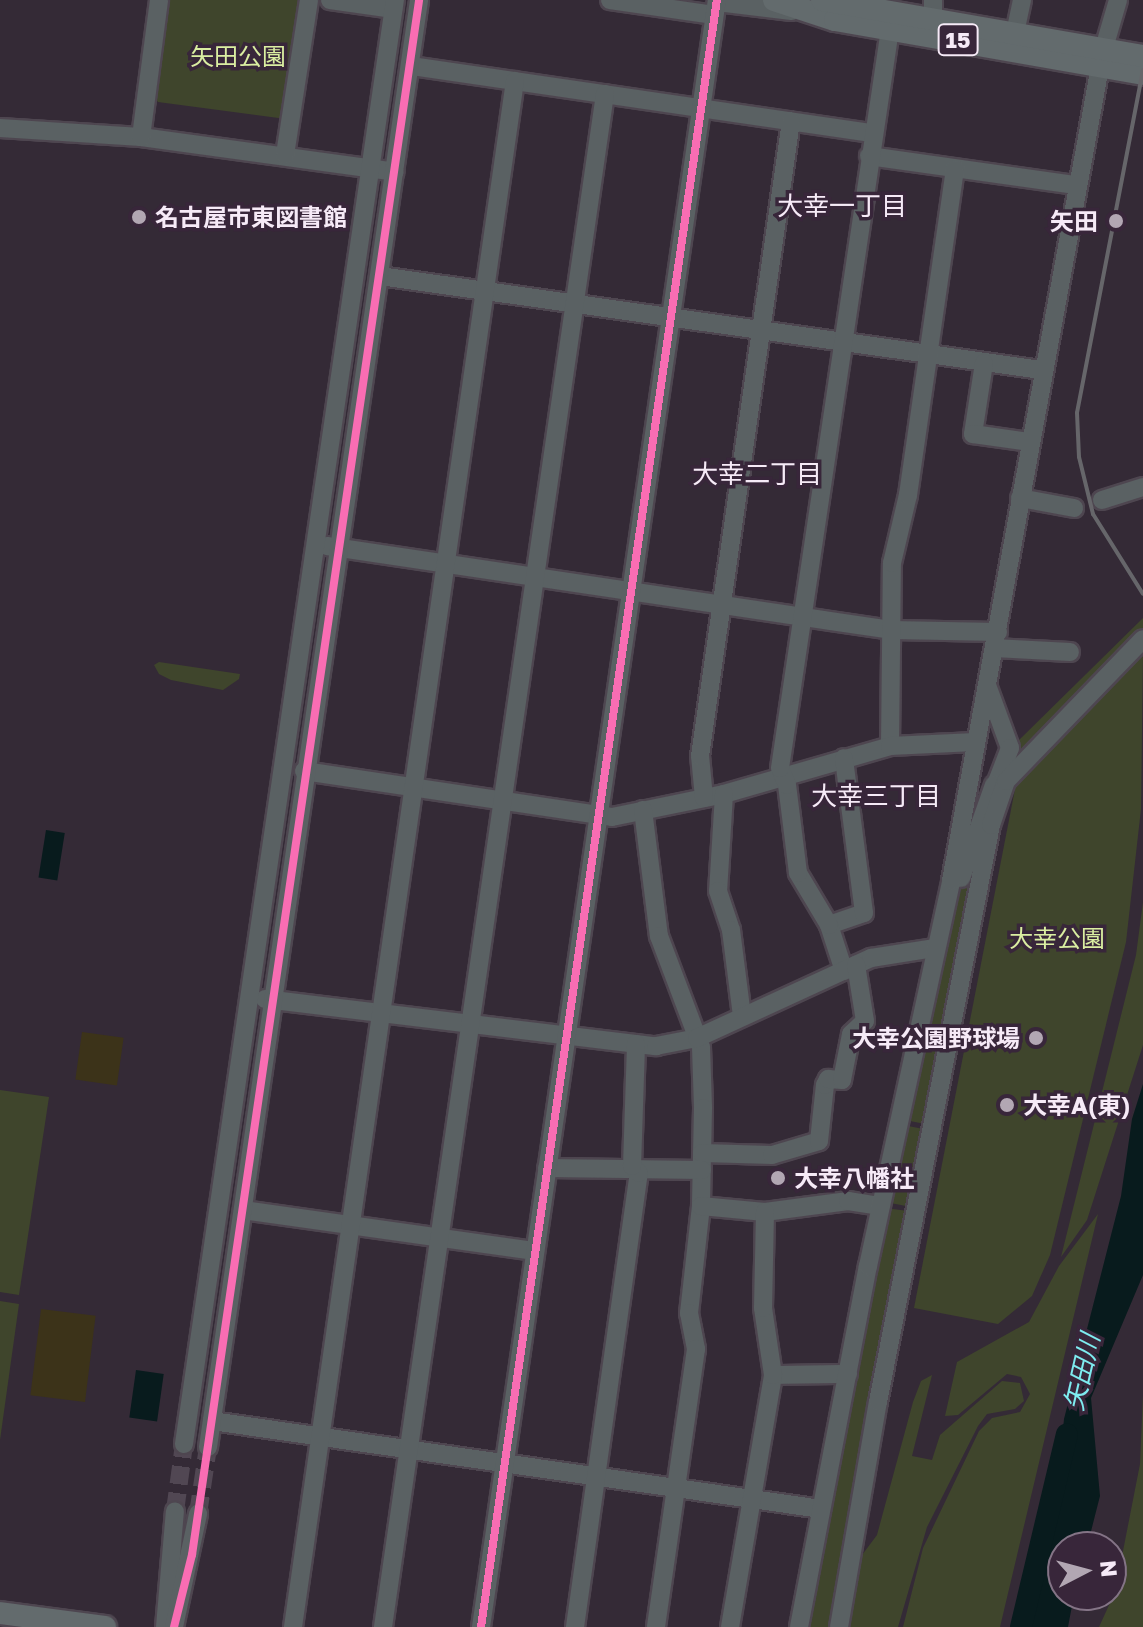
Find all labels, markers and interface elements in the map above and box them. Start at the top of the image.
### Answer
road number: 15 [936,22,980,58]
park label: 矢田公園 [190,42,286,70]
district label: 大幸一丁目 [777,190,907,222]
place label: 名古屋市東図書館 [155,203,347,231]
place label: 矢田 [1050,207,1098,235]
marker: 名古屋市東図書館 [130,208,148,226]
marker: 矢田 [1105,210,1127,232]
district label: 大幸二丁目 [692,458,822,490]
district label: 大幸三丁目 [811,780,941,812]
park label: 大幸公園 [1009,924,1105,952]
place label: 大幸公園野球場 [852,1024,1020,1052]
marker: 大幸公園野球場 [1027,1029,1045,1047]
place label: 大幸A(東) [1023,1091,1130,1119]
marker: 大幸A(東) [998,1096,1016,1114]
place label: 大幸八幡社 [794,1164,914,1192]
marker: 大幸八幡社 [769,1169,787,1187]
water label: 矢田川 [1058,1330,1106,1414]
north arrow [1047,1531,1127,1611]
text: N [1095,1559,1124,1578]

